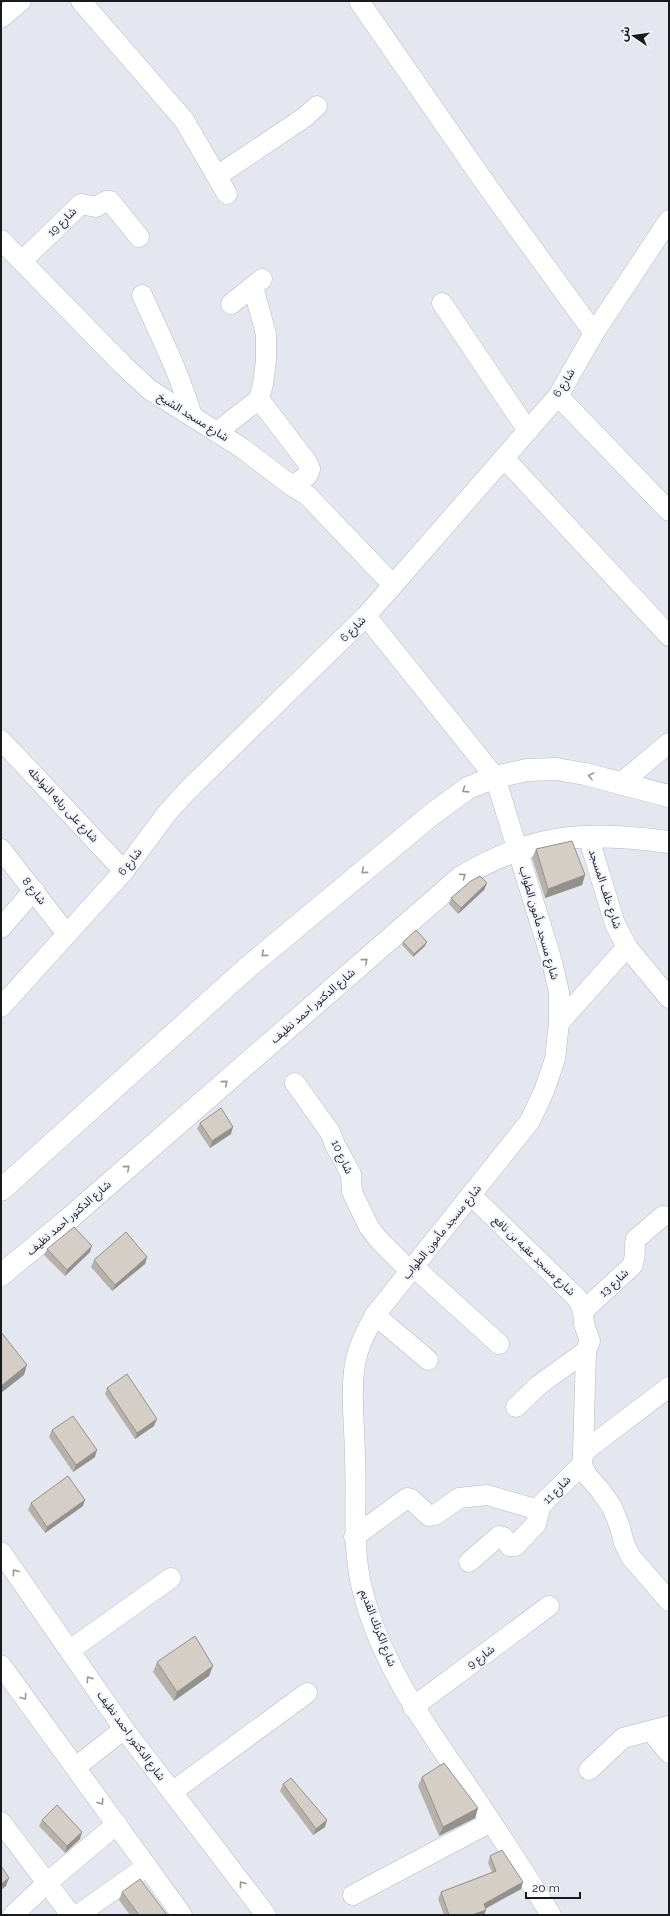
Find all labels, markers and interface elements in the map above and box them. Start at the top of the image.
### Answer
north arrow [614,16,654,56]
text: ش [617,25,633,43]
street label: شارع 19 [45,205,80,240]
street label: شارع 6 [550,366,579,400]
street label: شارع مسجد الشيخ [155,390,231,445]
street label: شارع 6 [337,613,369,645]
street label: شارع على ربابه النواخله [24,765,101,846]
one-way arrow [587,772,594,780]
one-way arrow [462,786,469,793]
street label: شارع 6 [115,846,146,879]
street label: شارع خلف المسجد [585,848,624,931]
street label: شارع مسجد مأمون الطواب [516,865,562,982]
one-way arrow [361,867,368,874]
one-way arrow [459,873,466,881]
street label: شارع 8 [19,875,49,908]
one-way arrow [261,950,268,957]
one-way arrow [360,958,368,965]
street label: شارع الدكتور احمد نظيف [268,966,359,1047]
one-way arrow [220,1080,227,1087]
street label: شارع 10 [328,1138,356,1177]
one-way arrow [122,1166,129,1173]
street label: شارع الدكتور احمد نظيف [24,1178,115,1259]
street label: شارع مسجد مأمون الطواب [400,1182,485,1282]
street label: شارع مسجد عقبه بن نافع [490,1214,578,1299]
street label: شارع 13 [597,1266,632,1300]
street label: شارع 11 [541,1473,574,1507]
one-way arrow [13,1569,20,1576]
street label: شارع الكرنك القديم [355,1588,399,1669]
street label: شارع 9 [465,1642,498,1672]
one-way arrow [86,1676,94,1683]
street label: شارع الدكتور احمد نظيف [93,1689,168,1784]
one-way arrow [19,1692,26,1699]
one-way arrow [96,1797,103,1804]
scale bar [526,1874,580,1900]
one-way arrow [240,1881,247,1888]
text: 20 m [532,1881,560,1895]

